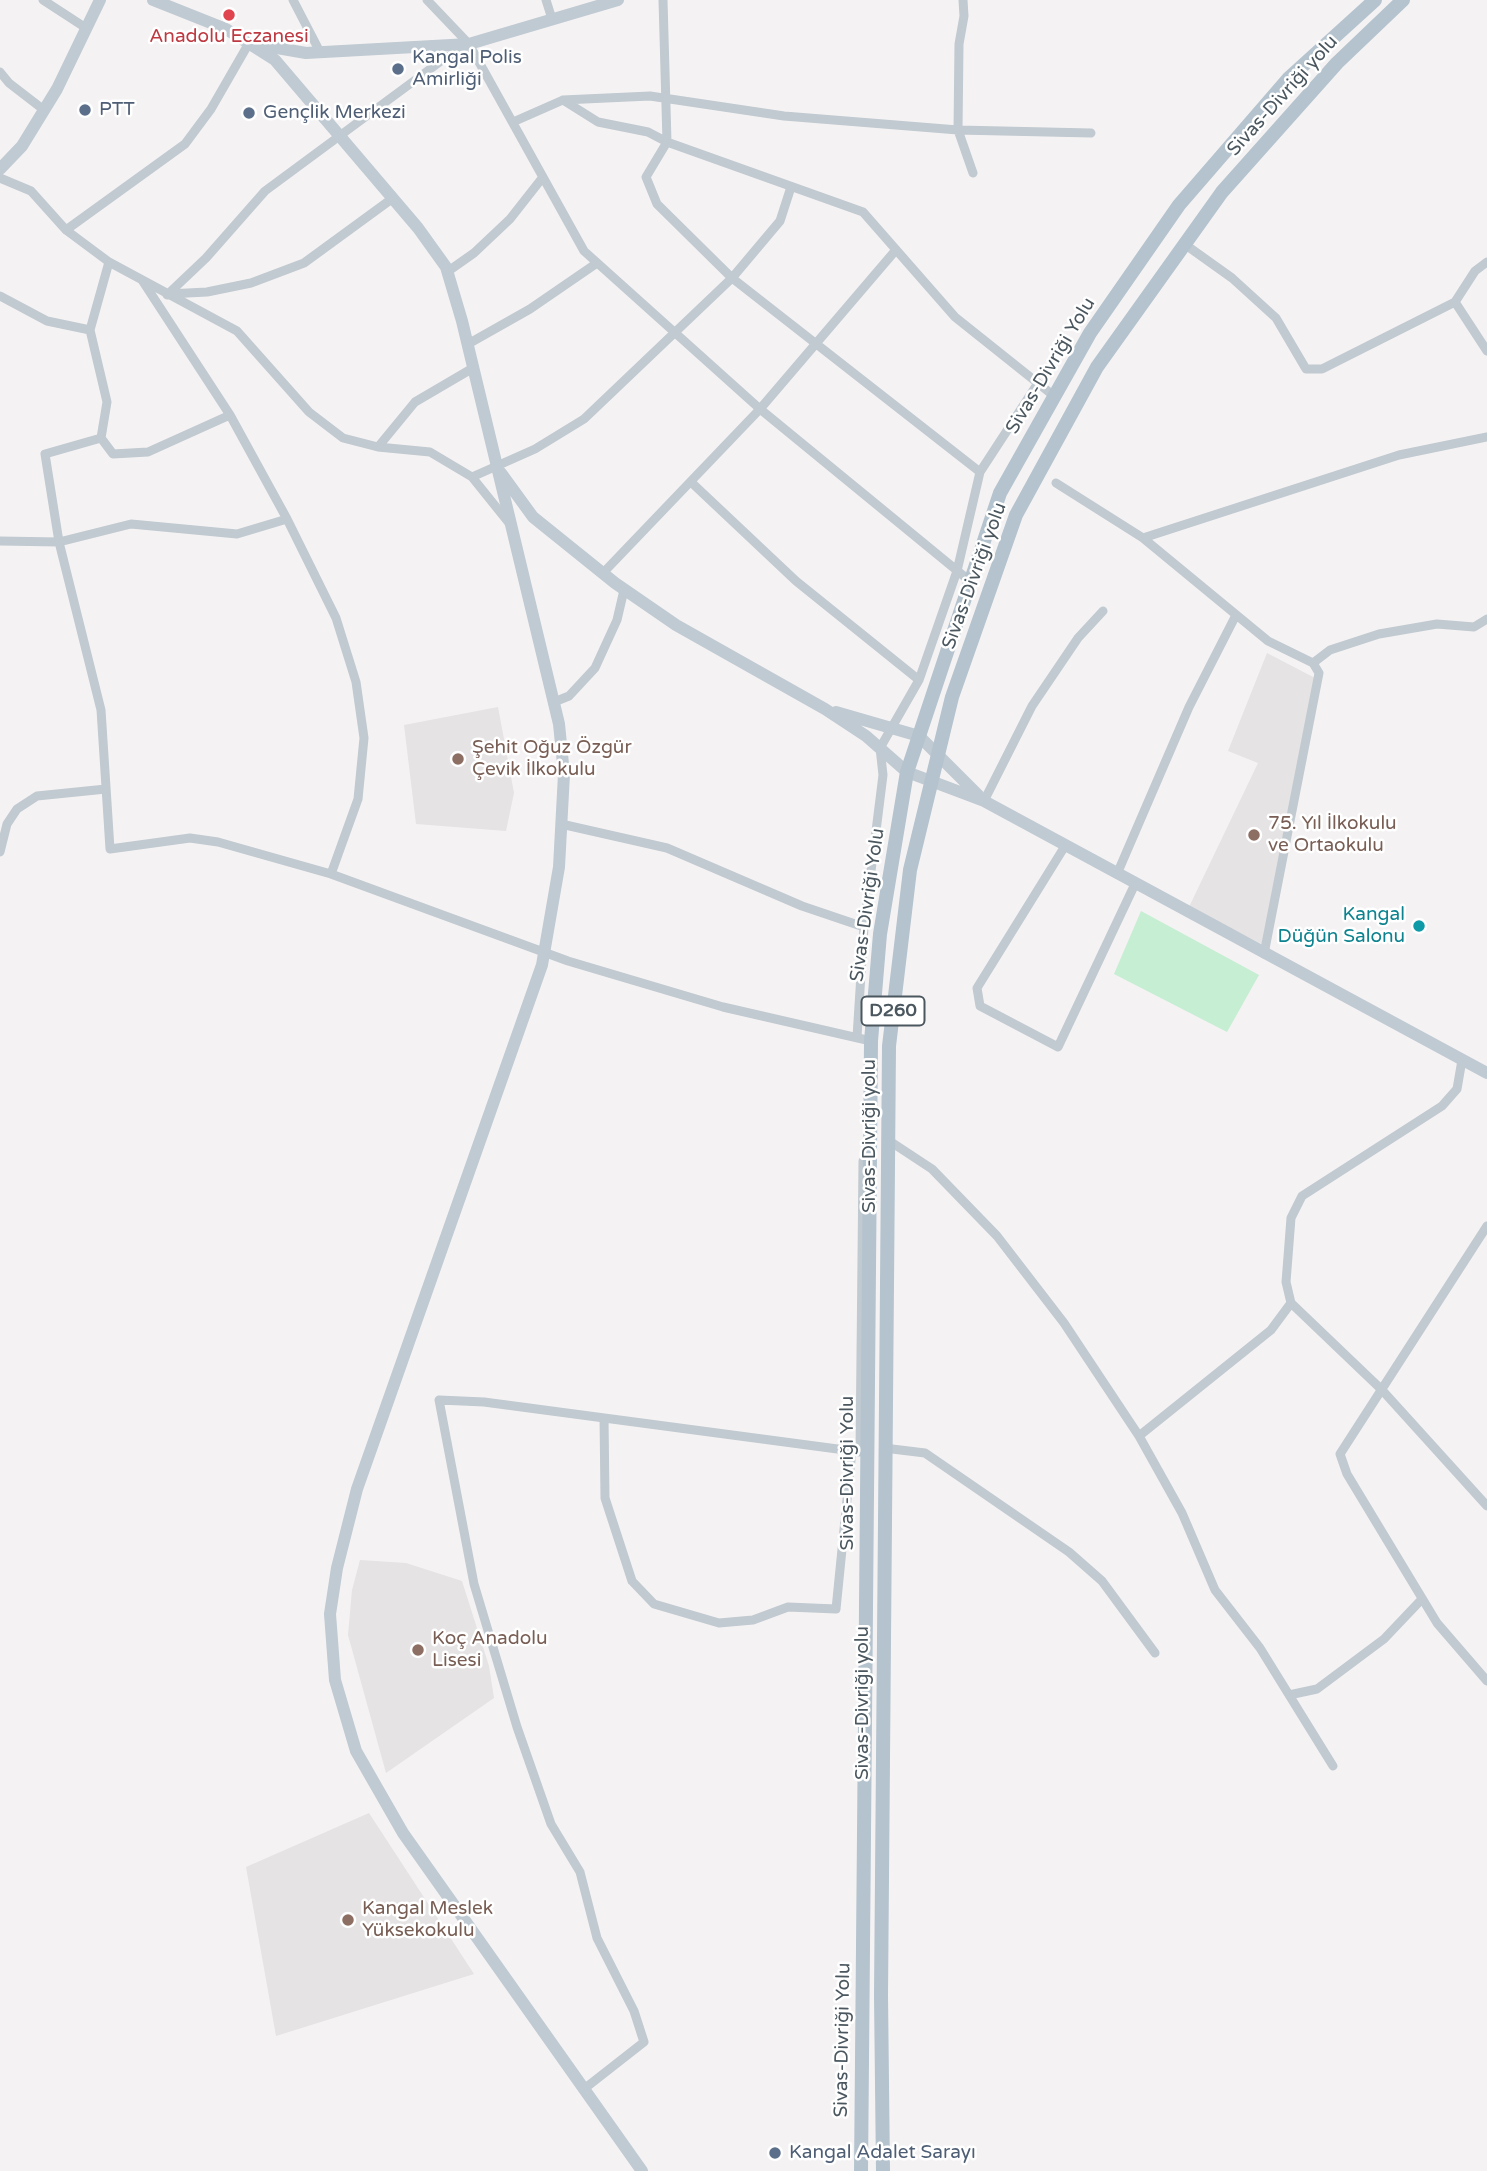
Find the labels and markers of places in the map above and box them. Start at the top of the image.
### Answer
marker: Anadolu Eczanesi [221,7,237,23]
place label: Anadolu Eczanesi [149,26,309,48]
place label: Kangal Polis Amirliği [412,47,522,91]
marker: Kangal Polis Amirliği [390,61,406,77]
place label: PTT [99,99,135,121]
marker: PTT [77,102,93,118]
place label: Gençlik Merkezi [263,102,406,124]
marker: Gençlik Merkezi [241,105,257,121]
place label: Şehit Oğuz Özgür Çevik İlkokulu [472,737,632,781]
marker: Şehit Oğuz Özgür Çevik İlkokulu [450,751,466,767]
place label: 75. Yıl İlkokulu ve Ortaokulu [1268,813,1397,857]
marker: 75. Yıl İlkokulu ve Ortaokulu [1246,827,1262,843]
place label: Kangal Düğün Salonu [1278,904,1405,948]
marker: Kangal Düğün Salonu [1411,918,1427,934]
place label: Koç Anadolu Lisesi [432,1628,548,1672]
marker: Koç Anadolu Lisesi [410,1642,426,1658]
place label: Kangal Meslek Yüksekokulu [362,1898,493,1942]
marker: Kangal Meslek Yüksekokulu [340,1912,356,1928]
place label: Kangal Adalet Sarayı [789,2142,976,2164]
marker: Kangal Adalet Sarayı [767,2145,783,2161]

